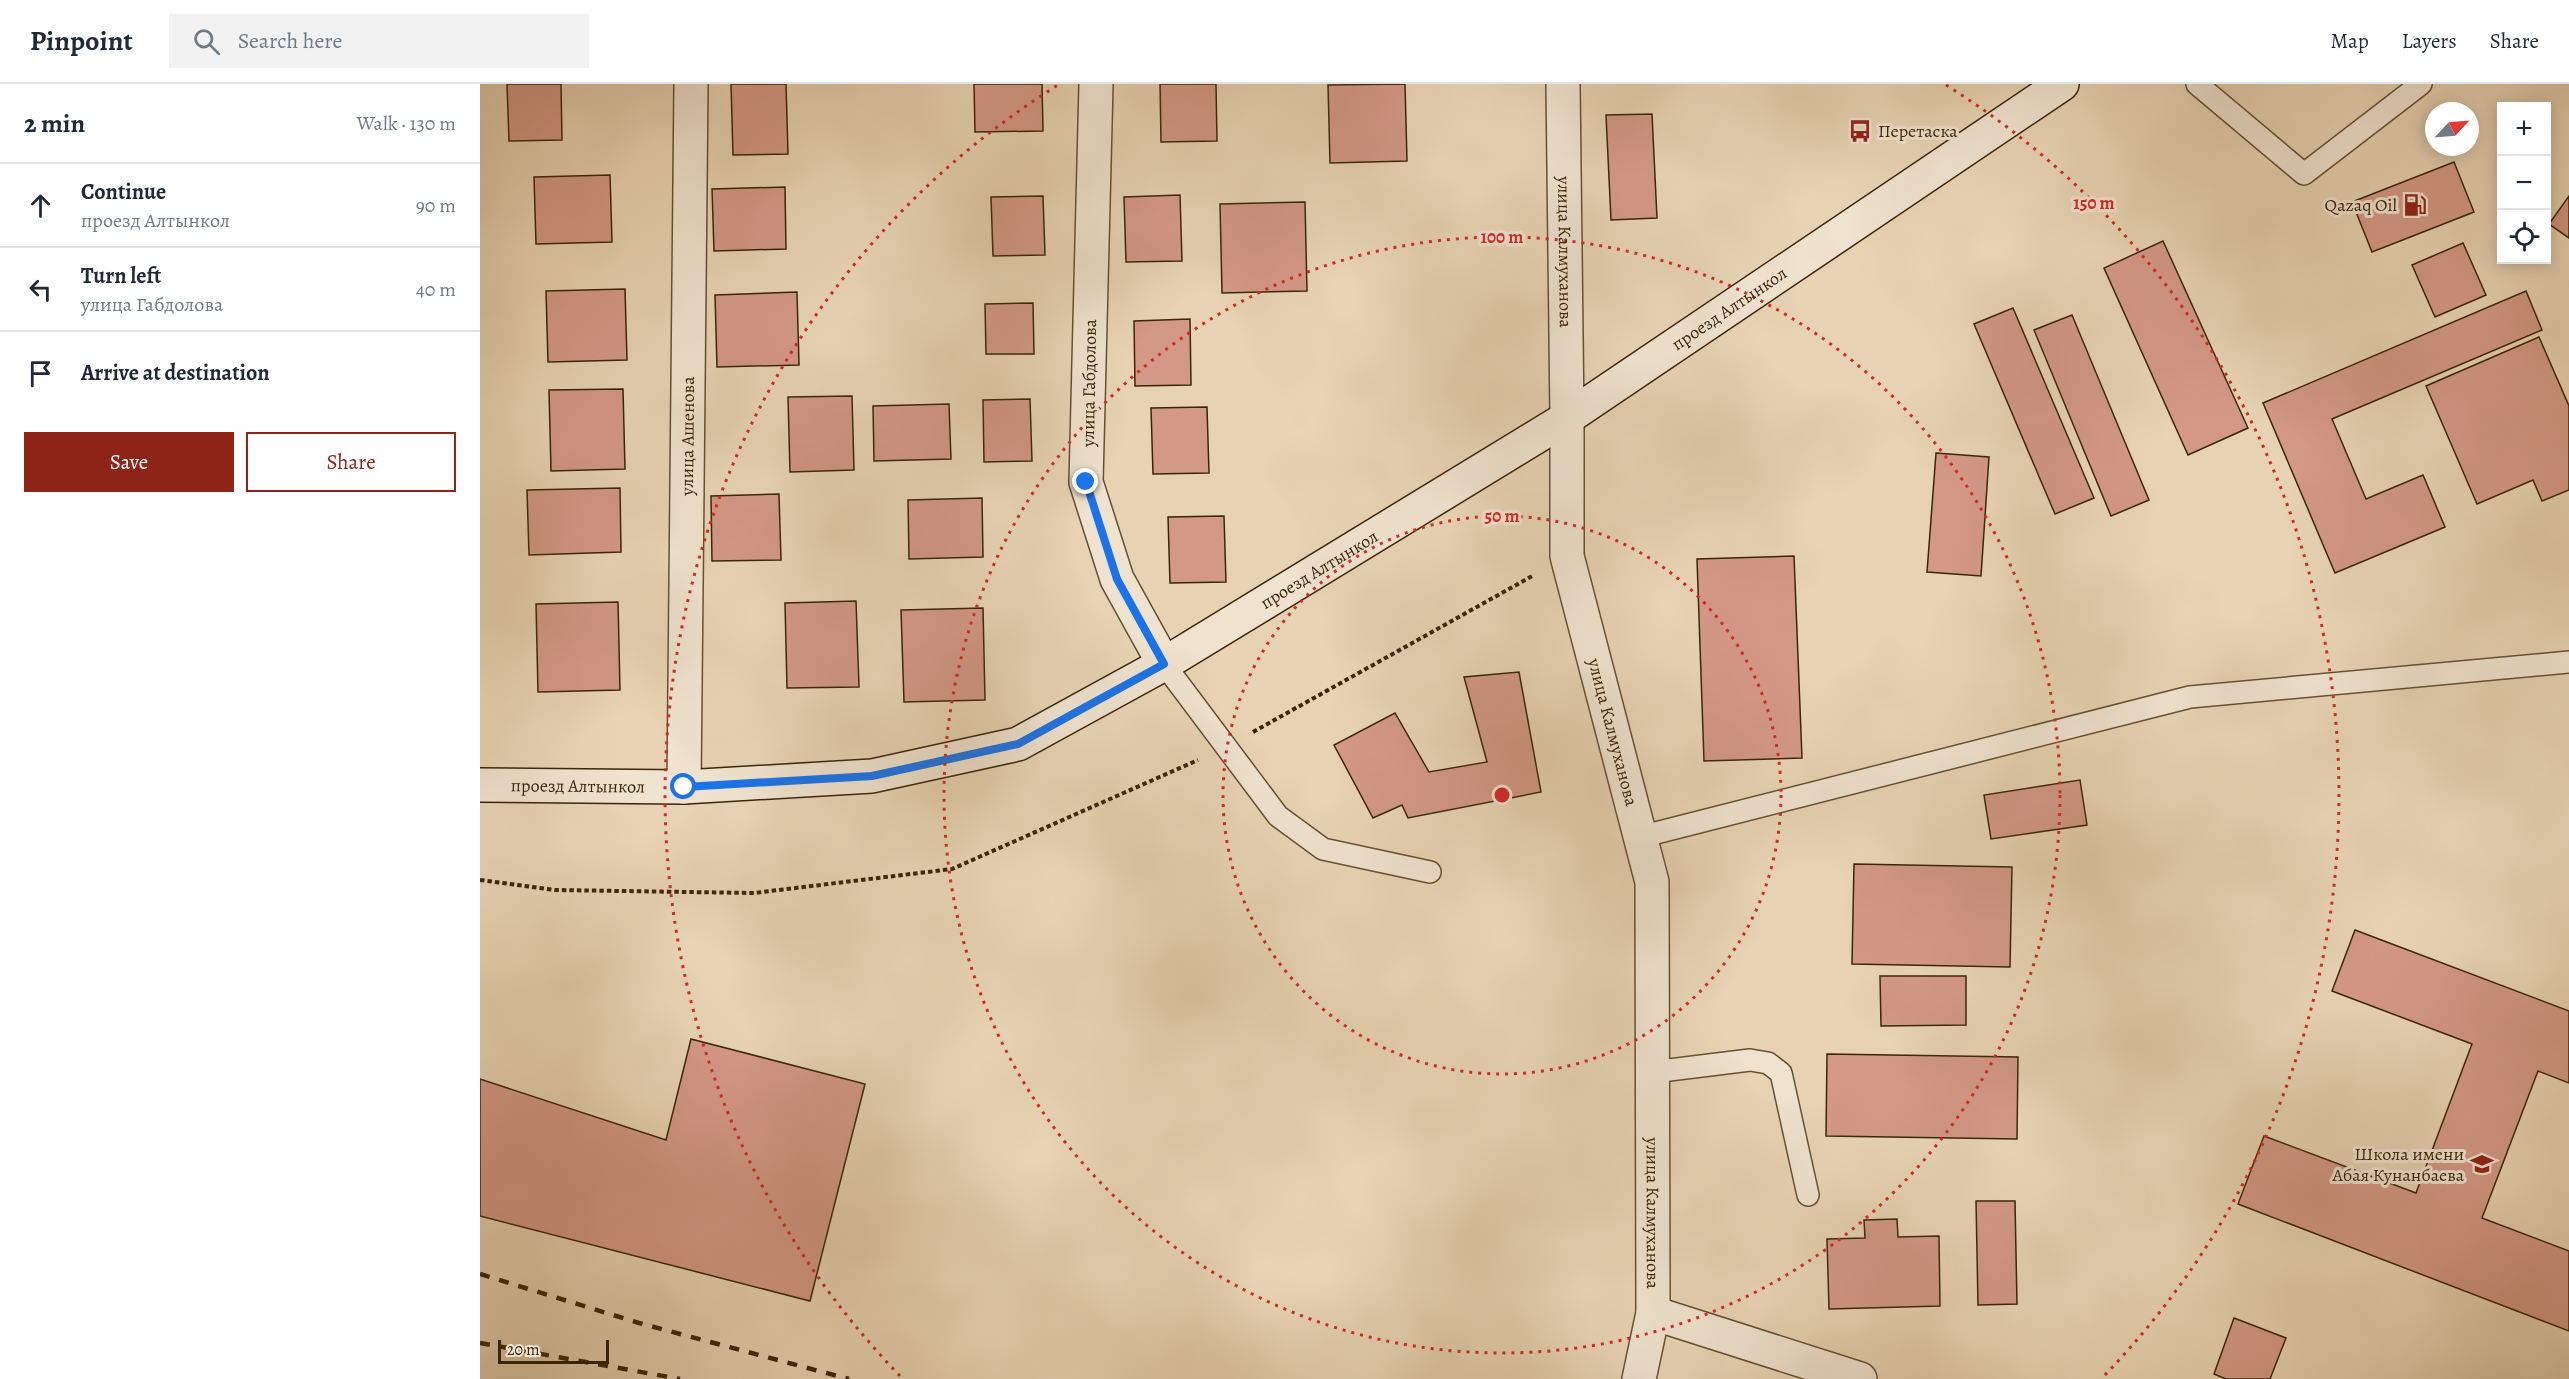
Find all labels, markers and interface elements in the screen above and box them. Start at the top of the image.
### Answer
search box [169,14,589,68]
text: Pinpoint [30,22,133,60]
icon: search [190,25,223,58]
text: Search here [238,26,342,56]
text: Map [2330,27,2369,55]
text: Layers [2402,27,2457,55]
text: Share [2490,27,2539,55]
north arrow [2425,102,2479,156]
map controls [2497,102,2551,264]
button: + [2497,102,2551,156]
text: 2 min [24,106,85,141]
text: Walk · 130 m [357,110,456,137]
bus stop icon: Перетаска [1847,118,1873,144]
place label: Перетаска [1878,119,1958,143]
button: − [2497,156,2551,210]
street label: улица Калмуханова [1552,175,1578,329]
text: Continue [81,177,166,207]
icon: ahead [24,189,57,222]
text: 150 m [2073,191,2115,215]
text: 90 m [416,192,456,219]
fuel station icon: Qazaq Oil [2402,192,2428,218]
place label: Qazaq Oil [2325,193,2398,217]
text: проезд Алтынкол [81,207,230,234]
button: locate [2497,210,2551,264]
text: 100 m [1481,225,1523,249]
text: Turn left [81,261,161,291]
street label: проезд Алтынкол [1667,261,1791,356]
icon: left [24,273,57,306]
text: 40 m [416,276,456,303]
text: улица Габдолова [81,291,223,318]
street label: улица Габдолова [1076,318,1102,448]
icon: arrive [24,357,57,390]
text: Arrive at destination [81,358,270,388]
street label: улица Ашенова [675,376,700,497]
button: Save [24,432,234,492]
button: Share [246,432,456,492]
route end [1072,468,1098,494]
text: 50 m [1485,504,1519,528]
street label: проезд Алтынкол [1256,524,1383,615]
street label: улица Калмуханова [1582,655,1644,809]
street label: проезд Алтынкол [511,773,645,799]
route start [670,773,696,799]
centre of rings [1492,785,1512,805]
street label: улица Калмуханова [1641,1136,1665,1290]
place label: Школа имени Абая Кунанбаева [2332,1142,2465,1187]
school or university icon: Школа имени Абая Кунанбаева [2469,1151,2495,1177]
scale bar [498,1337,609,1364]
text: 20 m [507,1339,540,1361]

